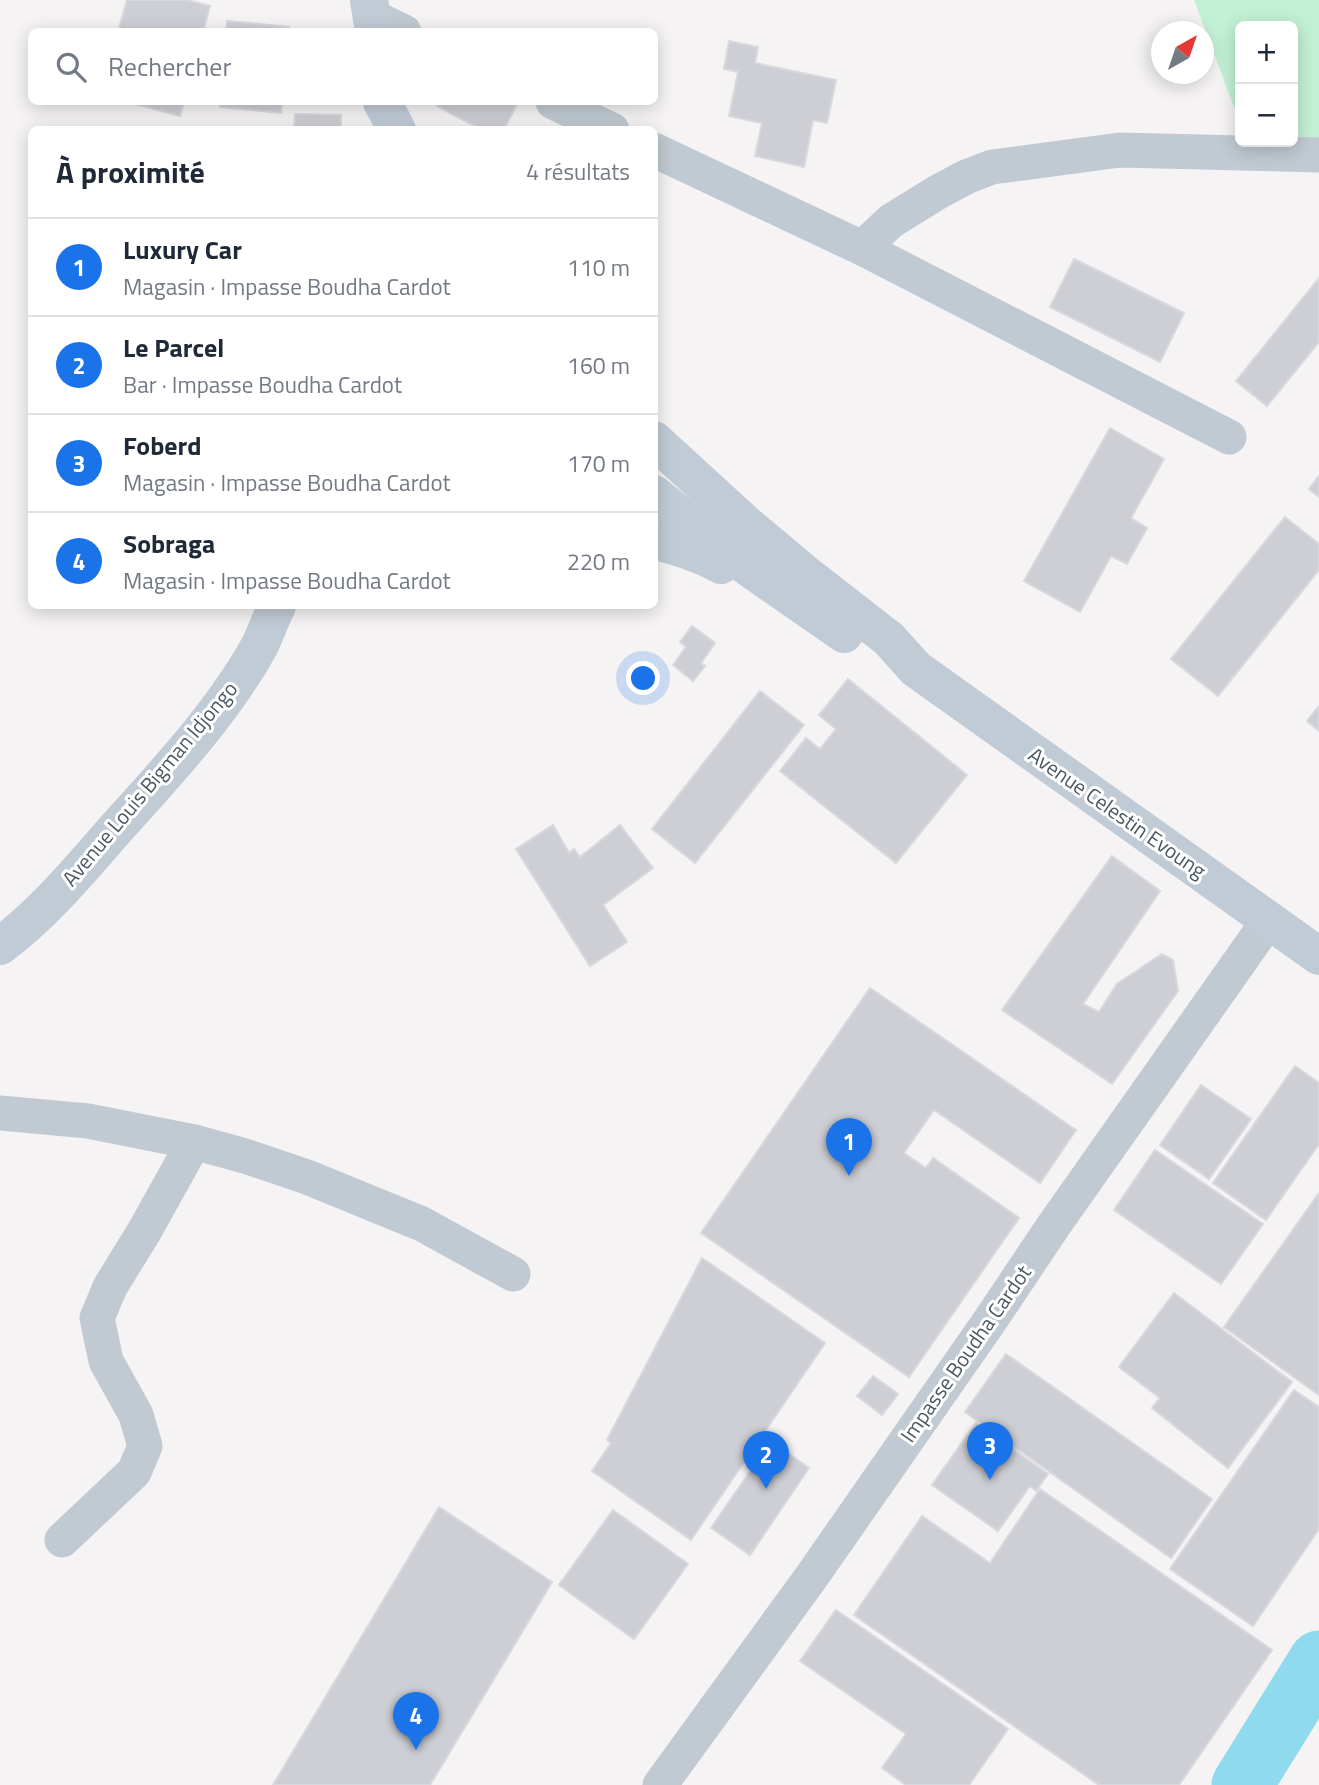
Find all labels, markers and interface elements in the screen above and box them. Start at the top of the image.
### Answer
north arrow [1151,21,1214,84]
map controls [1235,21,1298,147]
button: + [1235,21,1298,84]
search box [28,28,658,105]
text: Rechercher [108,47,232,86]
icon: search [52,48,90,86]
button: − [1235,84,1298,147]
text: À proximité [56,149,205,195]
text: 4 résultats [526,154,630,189]
text: Luxury Car [123,230,242,269]
text: 1 [73,250,85,285]
text: 110 m [567,250,630,285]
text: Magasin · Impasse Boudha Cardot [123,269,451,304]
text: Le Parcel [123,328,224,367]
text: 2 [73,348,85,383]
text: 160 m [567,348,630,383]
text: Bar · Impasse Boudha Cardot [123,367,402,402]
text: Foberd [123,426,202,465]
text: 3 [73,446,85,481]
text: 170 m [567,446,630,481]
text: Magasin · Impasse Boudha Cardot [123,465,451,500]
text: Sobraga [123,524,215,563]
text: 4 [73,544,85,579]
text: 220 m [567,544,630,579]
text: Magasin · Impasse Boudha Cardot [123,563,451,598]
your location [626,661,660,695]
street label: Avenue Louis Bigman Idjongo [54,674,245,893]
street label: Avenue Celestin Evoung [1022,739,1213,886]
pin: 1 [826,1118,872,1176]
street label: Impasse Boudha Cardot [892,1258,1039,1449]
pin: 3 [967,1422,1013,1480]
pin: 2 [743,1431,789,1489]
pin: 4 [393,1692,439,1750]

